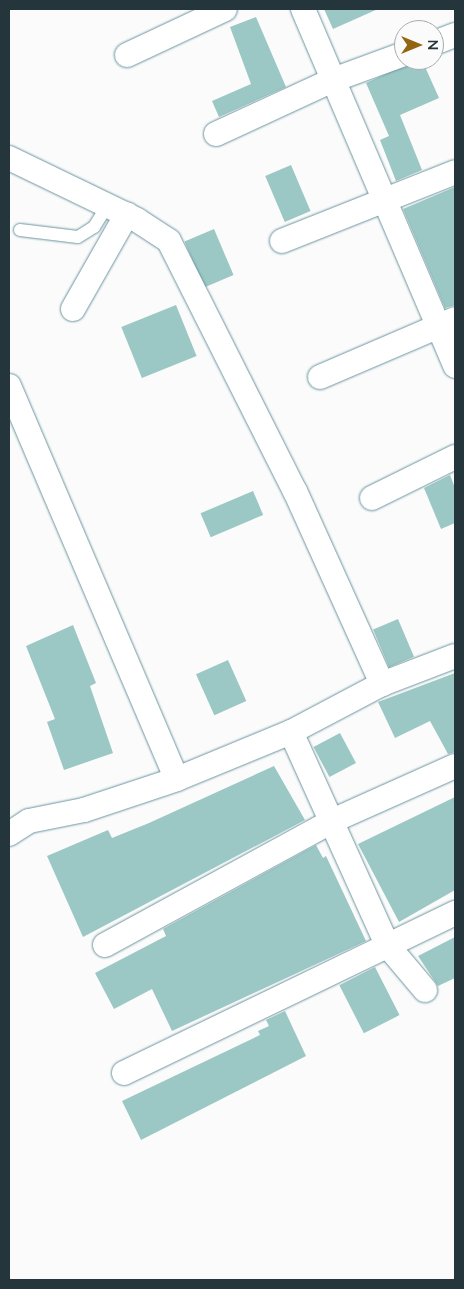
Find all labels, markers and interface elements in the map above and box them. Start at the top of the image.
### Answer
north arrow [394,20,444,70]
text: N [425,40,442,50]

